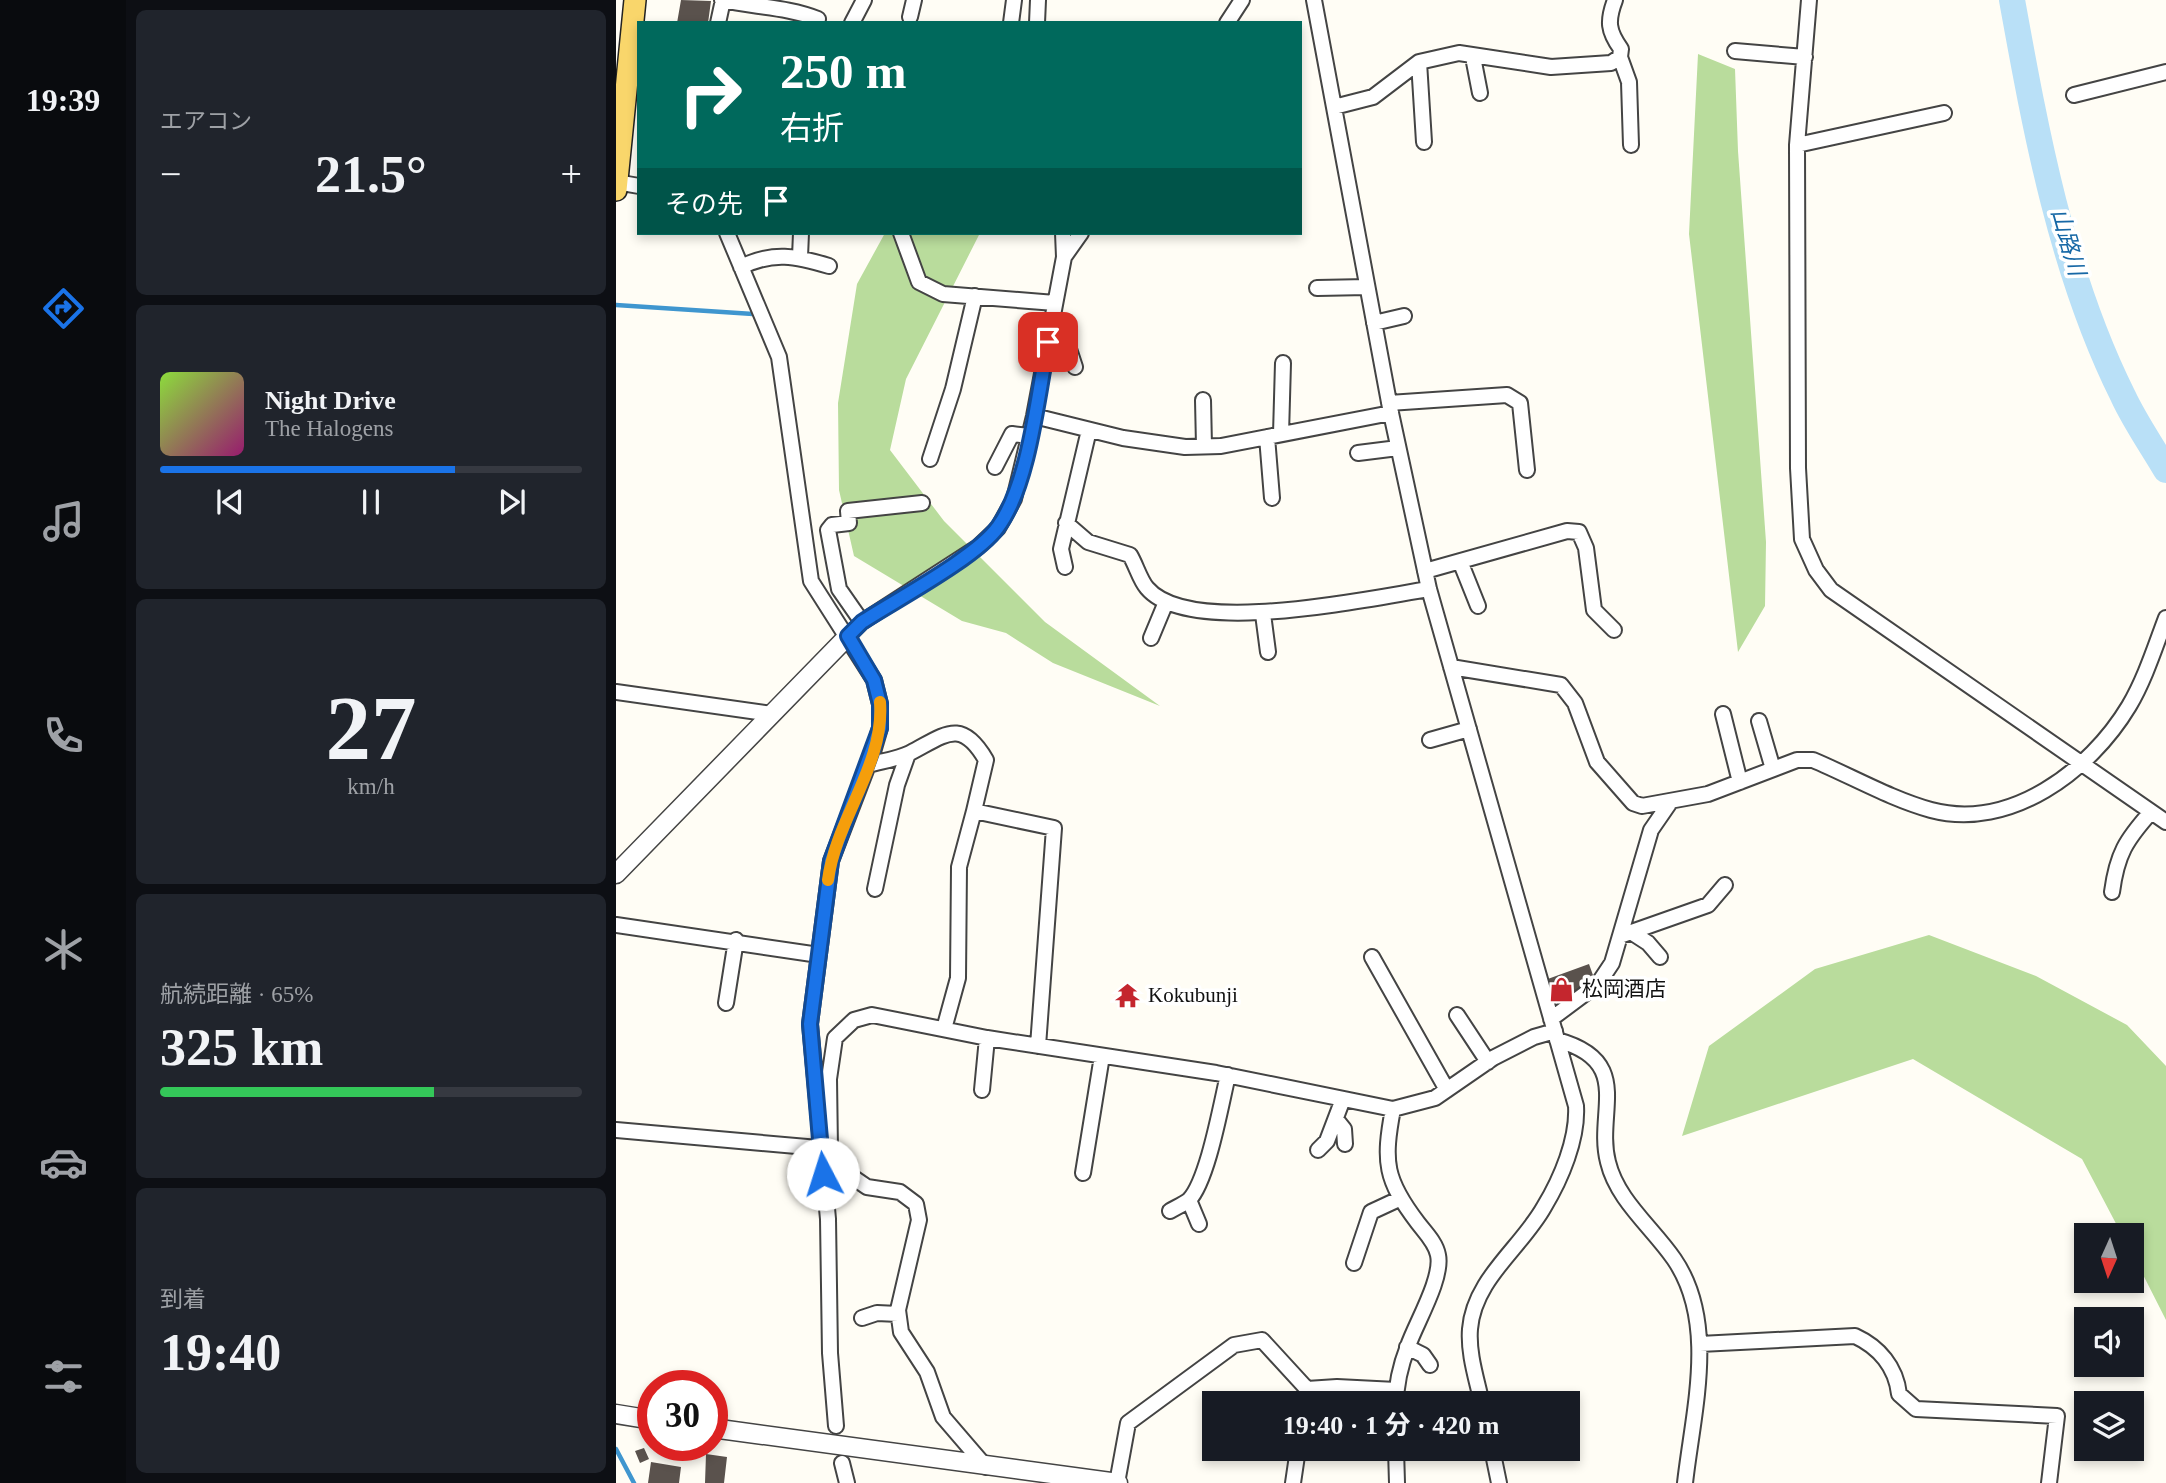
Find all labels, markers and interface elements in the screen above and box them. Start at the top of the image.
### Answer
text: 250 m [780,44,907,99]
icon: right [665,49,756,140]
text: 19:39 [26,82,100,118]
text: エアコン [160,109,252,134]
text: 右折 [780,110,844,146]
text: 21.5° [315,146,427,203]
text: − [160,153,181,195]
text: + [561,153,582,195]
icon: arrive [757,182,795,220]
text: その先 [665,190,743,219]
water label: 山路川 [2046,205,2090,281]
icon: directions [39,284,88,333]
pin [1018,312,1078,372]
icon: arrive [1029,323,1067,361]
text: Night Drive [265,386,396,415]
text: The Halogens [265,416,393,441]
icon: previous [211,483,249,521]
icon: pause [352,483,390,521]
icon: next [493,483,531,521]
icon: music [39,497,88,546]
text: 27 [326,678,417,779]
icon: phone [39,711,88,760]
text: km/h [347,774,395,799]
icon: climate [39,925,88,974]
shop icon: 松岡酒店 [1548,975,1576,1003]
place label: 松岡酒店 [1582,977,1666,1001]
temple icon: Kokubunji [1114,981,1142,1009]
text: 航続距離 · 65% [160,982,313,1007]
place label: Kokubunji [1148,983,1238,1007]
text: 325 km [160,1019,323,1076]
position arrow [786,1137,860,1211]
icon: car [39,1138,88,1187]
north arrow [2074,1223,2144,1293]
map controls [2074,1223,2144,1461]
text: 到着 [160,1287,206,1312]
button: sound [2074,1307,2144,1377]
text: 19:40 [160,1324,281,1381]
icon: filters [39,1352,88,1401]
speed limit sign: 30 [637,1370,728,1461]
button: layers [2074,1391,2144,1461]
text: 19:40 · 1 分 · 420 m [1283,1411,1499,1440]

